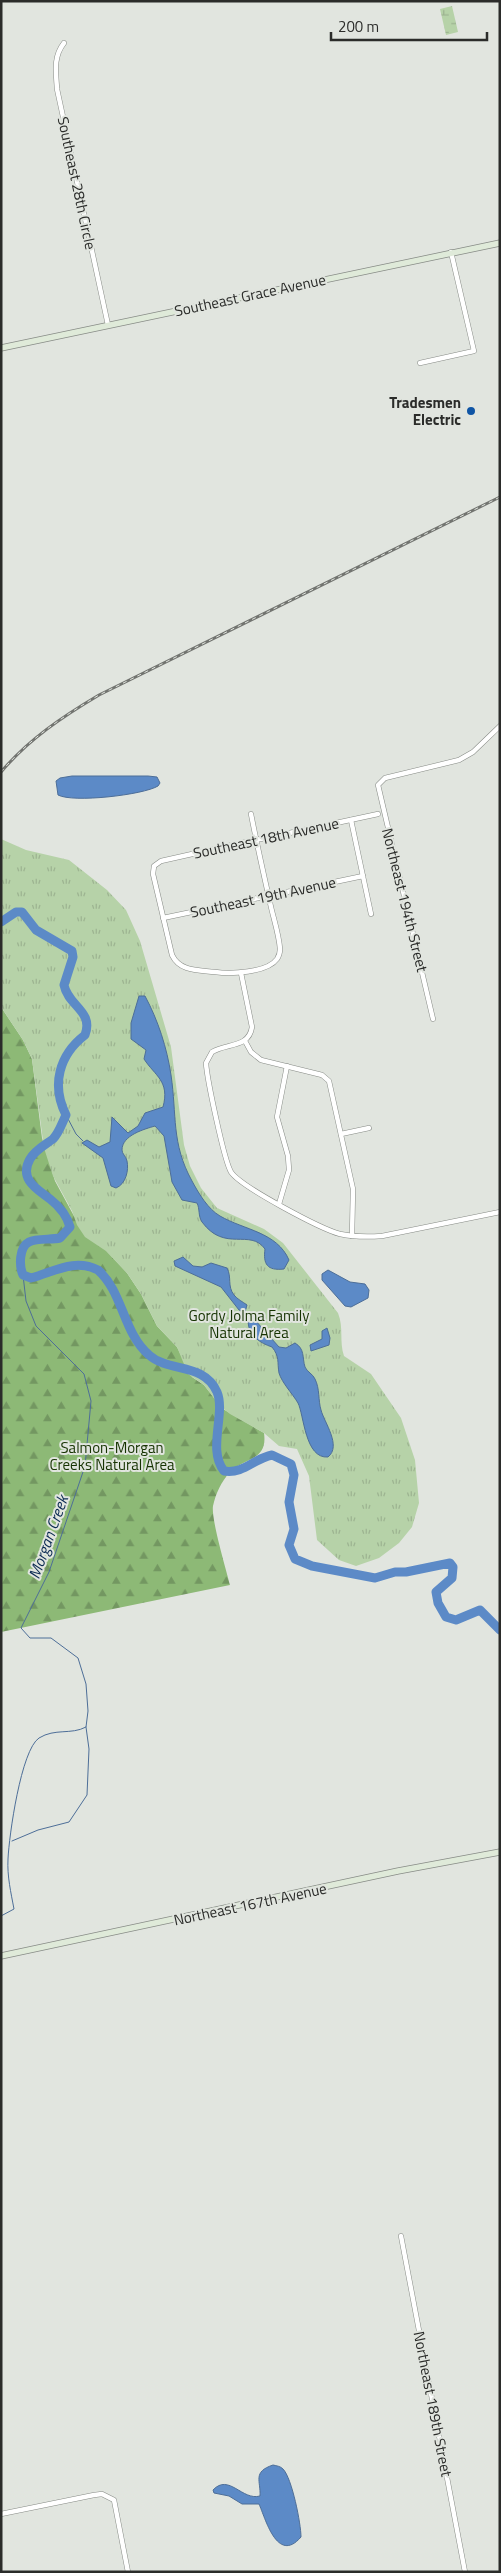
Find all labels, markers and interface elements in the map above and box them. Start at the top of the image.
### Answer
scale bar [331,10,487,42]
text: 200 m [338,15,379,38]
street label: Southeast 28th Circle [52,114,102,252]
street label: Southeast Grace Avenue [172,268,328,322]
place label: Tradesmen Electric [389,391,461,431]
marker: Tradesmen Electric [465,405,477,417]
street label: Southeast 18th Avenue [191,811,341,865]
street label: Northeast 194th Street [376,826,434,975]
street label: Southeast 19th Avenue [188,870,338,924]
park label: Gordy Jolma Family Natural Area [188,1304,310,1344]
park label: Salmon-Morgan Creeks Natural Area [49,1436,175,1476]
water label: Morgan Creek [22,1490,75,1582]
street label: Northeast 167th Avenue [171,1877,329,1931]
street label: Northeast 189th Street [408,2329,459,2479]

